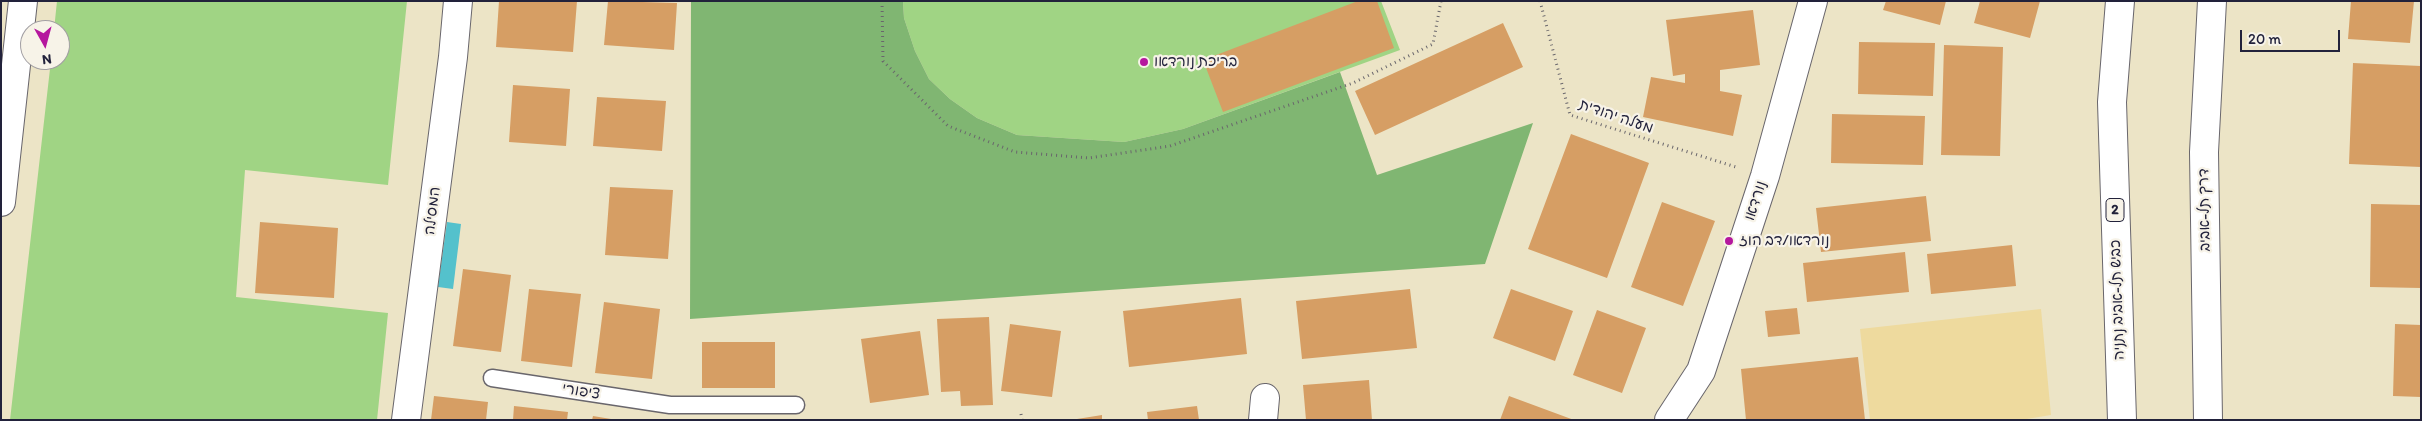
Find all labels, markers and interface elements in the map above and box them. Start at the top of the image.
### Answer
north arrow [20,20,70,70]
scale bar [2242,20,2342,52]
text: 20 m [2248,30,2281,48]
text: N [41,50,53,68]
place label: בריכת נורדאו [1154,53,1237,71]
marker: בריכת נורדאו [1138,56,1150,68]
street label: מעלה יהודית [1577,96,1655,138]
street label: דרך תל-אביב [2195,168,2215,252]
street label: נורדאו [1741,179,1771,223]
street label: המסילה [421,186,445,236]
road number: 2 [2106,198,2124,222]
place label: נורדאו/דב הוז [1739,232,1829,250]
marker: נורדאו/דב הוז [1723,235,1735,247]
street label: כביש תל-אביב נתניה [2107,240,2129,360]
street label: ציפורי [561,380,601,404]

